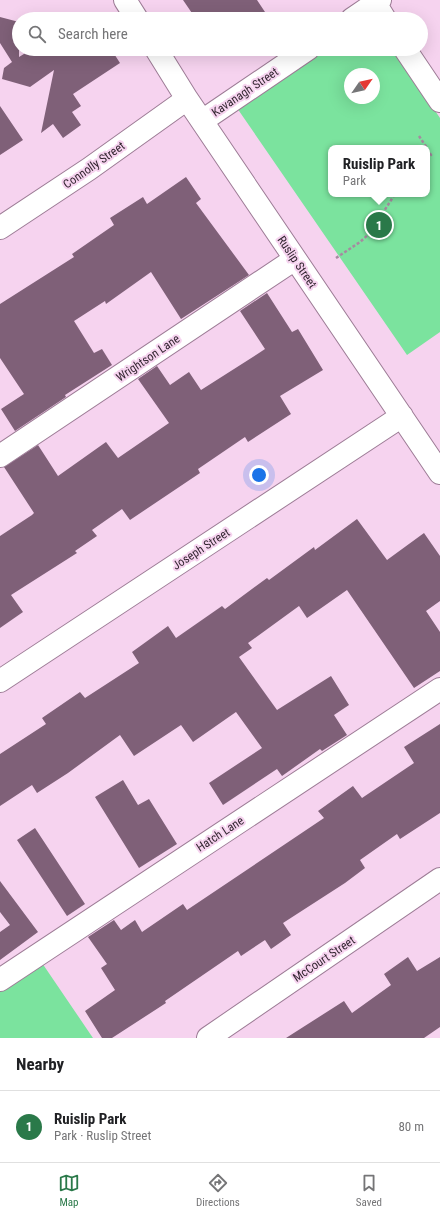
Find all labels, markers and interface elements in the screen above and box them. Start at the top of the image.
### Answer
search box [12,12,428,56]
icon: search [26,23,48,45]
text: Search here [58,25,128,43]
street label: Kavanagh Street [209,64,281,119]
north arrow [344,68,380,104]
street label: Connolly Street [61,138,128,191]
popup [328,145,430,197]
text: Ruislip Park [343,155,415,173]
text: Park [343,173,366,188]
pin: 1 [366,210,392,240]
street label: Ruslip Street [274,233,320,291]
street label: Wrightson Lane [114,331,183,384]
your location [249,465,269,485]
street label: Joseph Street [170,525,233,573]
street label: Hatch Lane [194,813,247,855]
street label: McCourt Street [290,933,358,985]
text: Nearby [16,1054,64,1074]
text: Ruislip Park [54,1110,126,1128]
text: 1 [26,1119,32,1134]
text: 80 m [398,1119,424,1134]
text: Park · Ruslip Street [54,1128,151,1143]
tab: Map [58,1172,80,1209]
tab: Directions [196,1172,240,1209]
tab: Saved [356,1172,382,1209]

